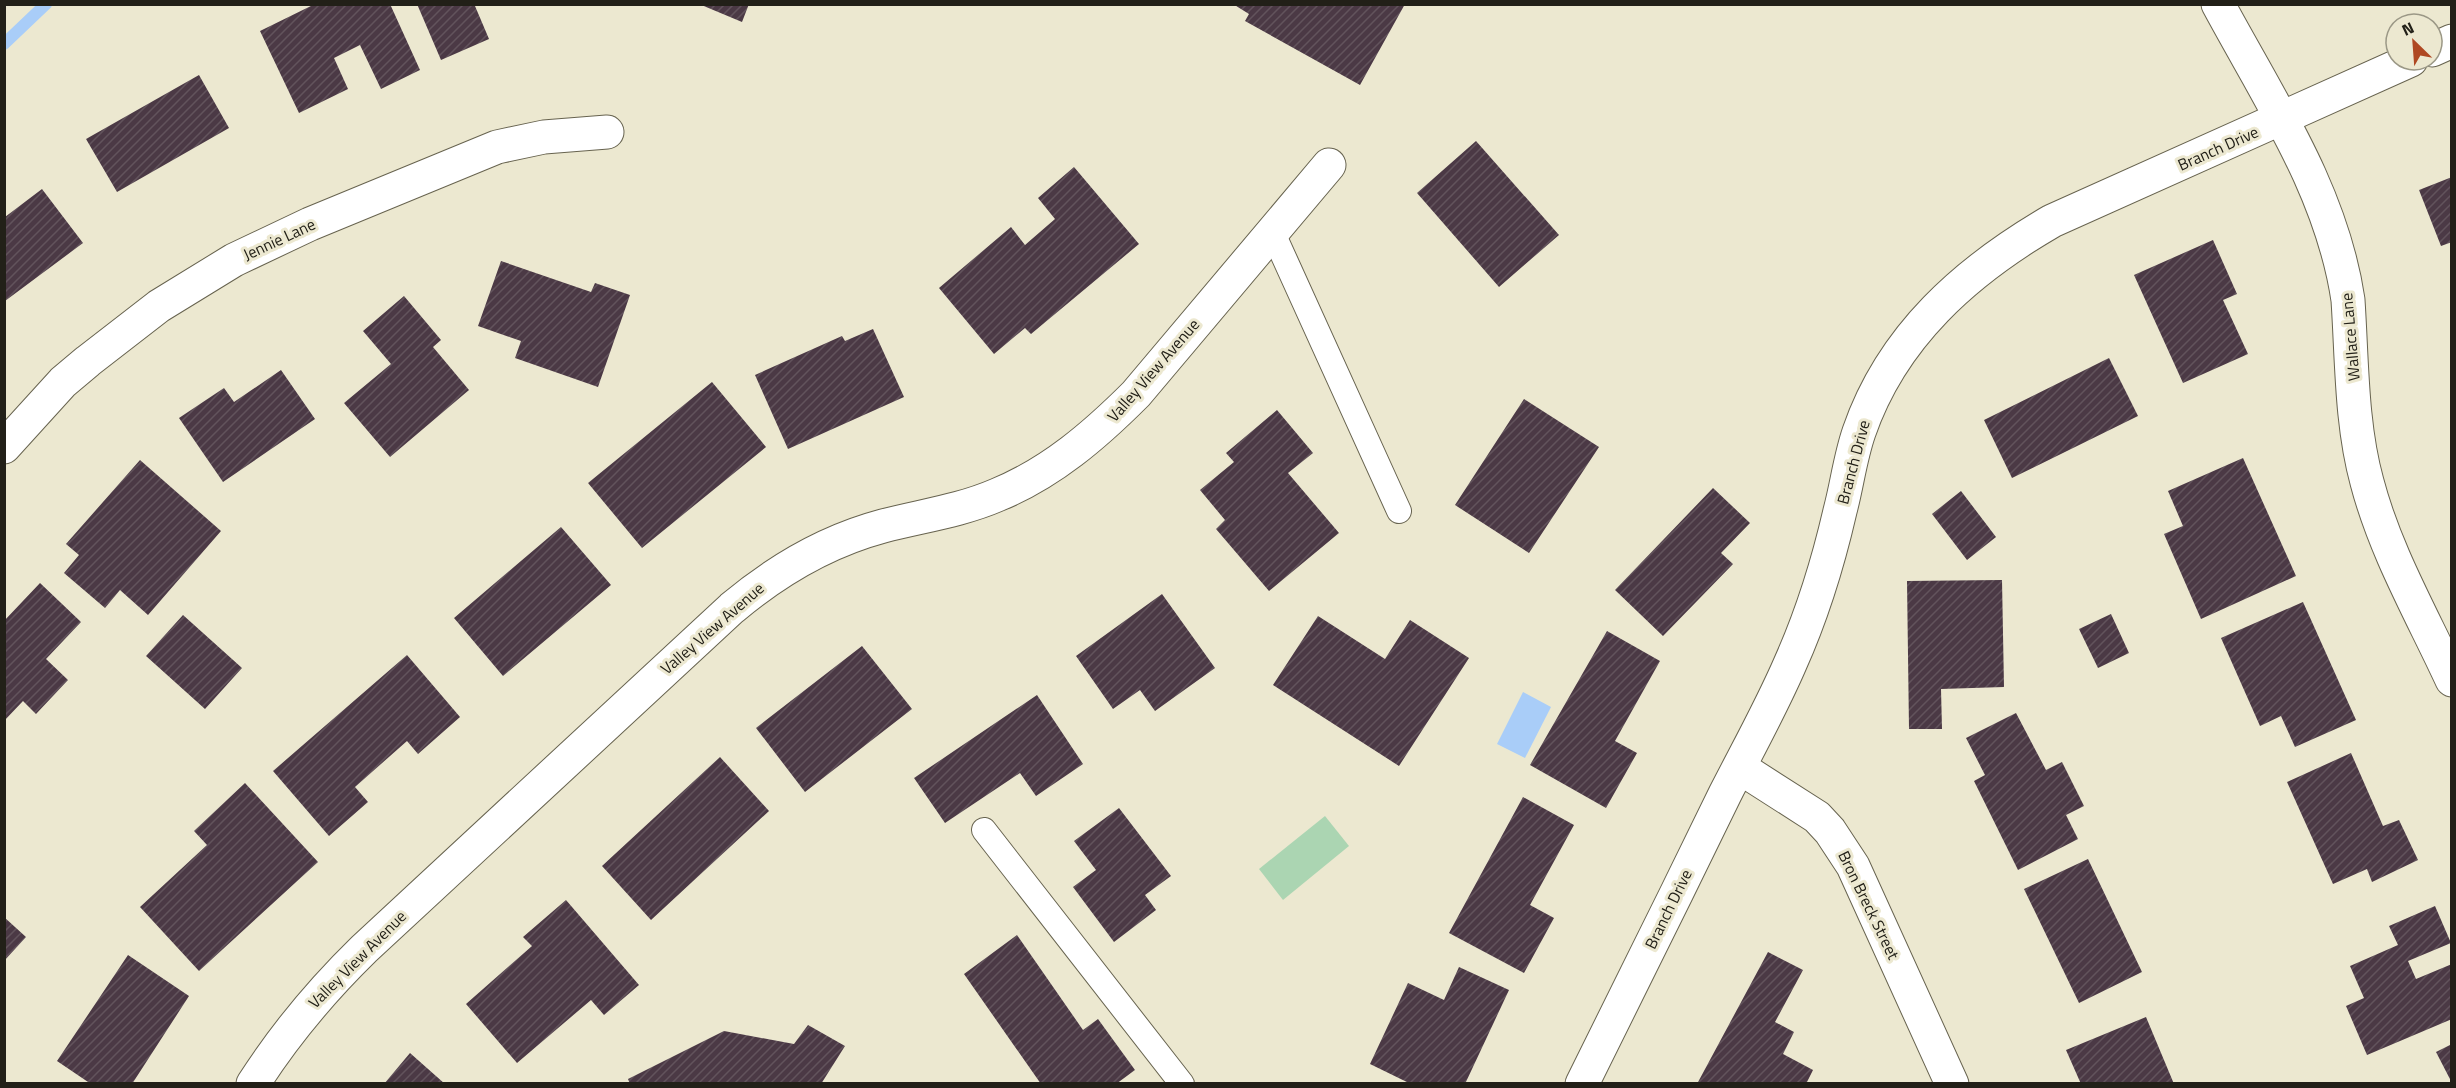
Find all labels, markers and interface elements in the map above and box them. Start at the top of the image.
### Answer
north arrow [2384,12,2444,72]
text: N [2398,15,2418,42]
street label: Branch Drive [2174,120,2262,176]
street label: Jennie Lane [239,212,319,266]
street label: Wallace Lane [2334,292,2366,382]
street label: Valley View Avenue [1101,313,1205,427]
street label: Branch Drive [1830,417,1876,507]
street label: Valley View Avenue [655,576,769,680]
street label: Bron Breck Street [1832,846,1906,964]
street label: Branch Drive [1638,865,1698,953]
street label: Valley View Avenue [303,905,411,1013]

